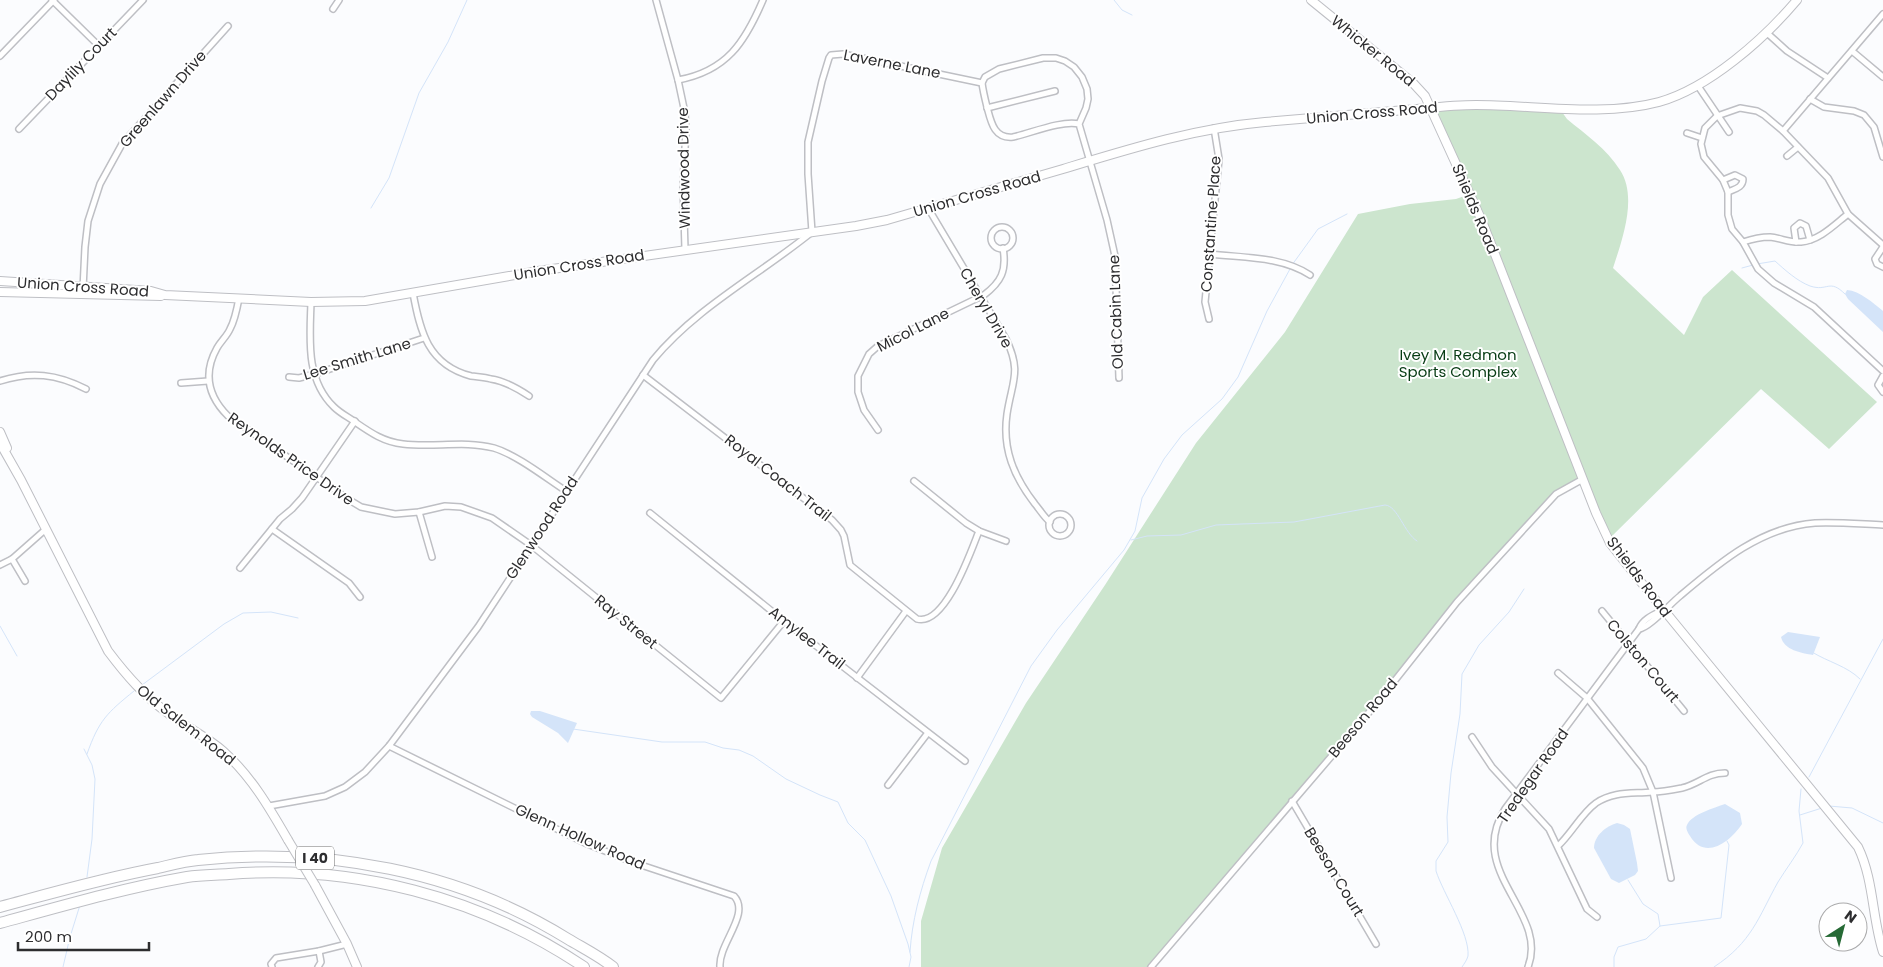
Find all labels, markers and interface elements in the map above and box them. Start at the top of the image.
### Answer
street label: Whicker Road [1327,10,1420,91]
street label: Daylily Court [40,22,121,105]
street label: Laverne Lane [842,44,942,83]
street label: Greenlawn Drive [114,45,211,152]
street label: Union Cross Road [1305,96,1439,129]
street label: Windwood Drive [672,107,695,229]
street label: Constantine Place [1195,155,1226,293]
street label: Shields Road [1447,160,1504,257]
street label: Union Cross Road [910,165,1043,222]
street label: Union Cross Road [512,244,646,285]
street label: Old Cabin Lane [1103,255,1128,370]
street label: Cheryl Drive [955,264,1018,352]
street label: Union Cross Road [16,271,150,302]
street label: Micol Lane [873,302,953,357]
street label: Lee Smith Lane [300,332,413,385]
park label: Ivey M. Redmon Sports Complex [1399,344,1517,382]
street label: Reynolds Price Drive [224,407,359,510]
street label: Royal Coach Trail [721,429,836,526]
street label: Glenwood Road [500,472,583,583]
street label: Shields Road [1602,532,1677,621]
street label: Ray Street [590,590,662,654]
street label: Amylee Trail [765,601,850,674]
street label: Colston Court [1602,614,1685,707]
street label: Beeson Road [1323,673,1402,762]
street label: Old Salem Road [133,679,240,770]
street label: Tredegar Road [1492,724,1573,827]
street label: Glenn Hollow Road [512,798,648,875]
street label: Beeson Court [1300,823,1369,920]
road number: I 40 [296,846,334,870]
north arrow [1818,902,1868,952]
text: N [1841,905,1861,928]
scale bar [18,920,149,952]
text: 200 m [25,926,72,947]

